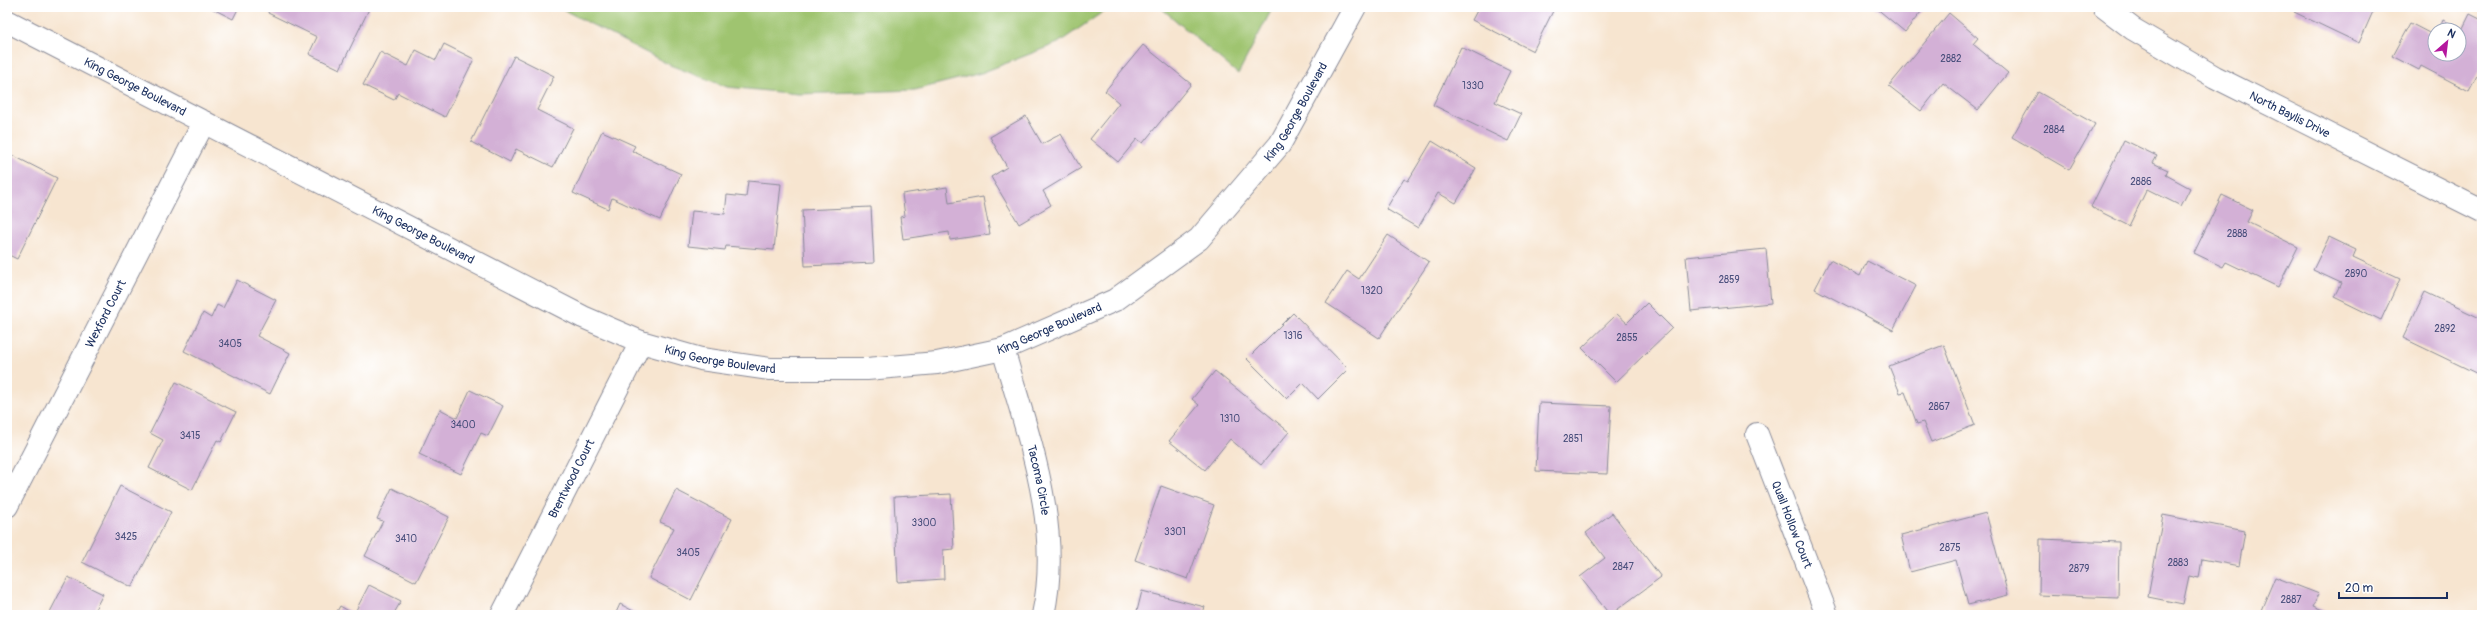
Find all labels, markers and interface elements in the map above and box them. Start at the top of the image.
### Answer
north arrow [2427,22,2467,62]
text: N [2445,26,2458,41]
house number: 2882 [1940,53,1962,65]
street label: King George Boulevard [81,54,189,119]
street label: King George Boulevard [1261,60,1331,165]
house number: 1330 [1462,80,1484,92]
street label: North Baylis Drive [2247,88,2333,141]
house number: 2884 [2043,124,2065,136]
house number: 2886 [2130,176,2152,188]
street label: King George Boulevard [370,202,477,267]
house number: 2888 [2227,228,2247,240]
house number: 2890 [2345,268,2367,280]
house number: 2859 [1718,274,1740,286]
street label: Wexford Court [82,277,129,350]
house number: 1320 [1361,285,1383,297]
street label: King George Boulevard [996,299,1104,358]
house number: 2892 [2434,323,2456,335]
house number: 1316 [1283,330,1303,342]
house number: 2855 [1616,332,1638,344]
house number: 3405 [218,338,242,350]
street label: King George Boulevard [663,342,776,377]
house number: 2867 [1928,401,1951,413]
house number: 1310 [1220,413,1240,425]
house number: 3400 [450,419,476,431]
house number: 3415 [180,430,200,442]
house number: 2851 [1563,433,1583,445]
street label: Brentwood Court [545,437,598,521]
street label: Tacoma Circle [1024,443,1053,516]
street label: Quail Hollow Court [1768,479,1816,570]
house number: 3300 [912,517,937,529]
house number: 3301 [1164,526,1186,538]
house number: 3425 [115,531,137,543]
house number: 3410 [395,533,417,545]
house number: 2875 [1939,542,1961,554]
house number: 3405 [676,547,700,559]
house number: 2883 [2167,557,2189,569]
house number: 2847 [1612,561,1635,573]
house number: 2879 [2068,563,2090,575]
scale bar [2339,574,2447,600]
text: 20 m [2345,581,2374,596]
house number: 2887 [2281,594,2302,606]

